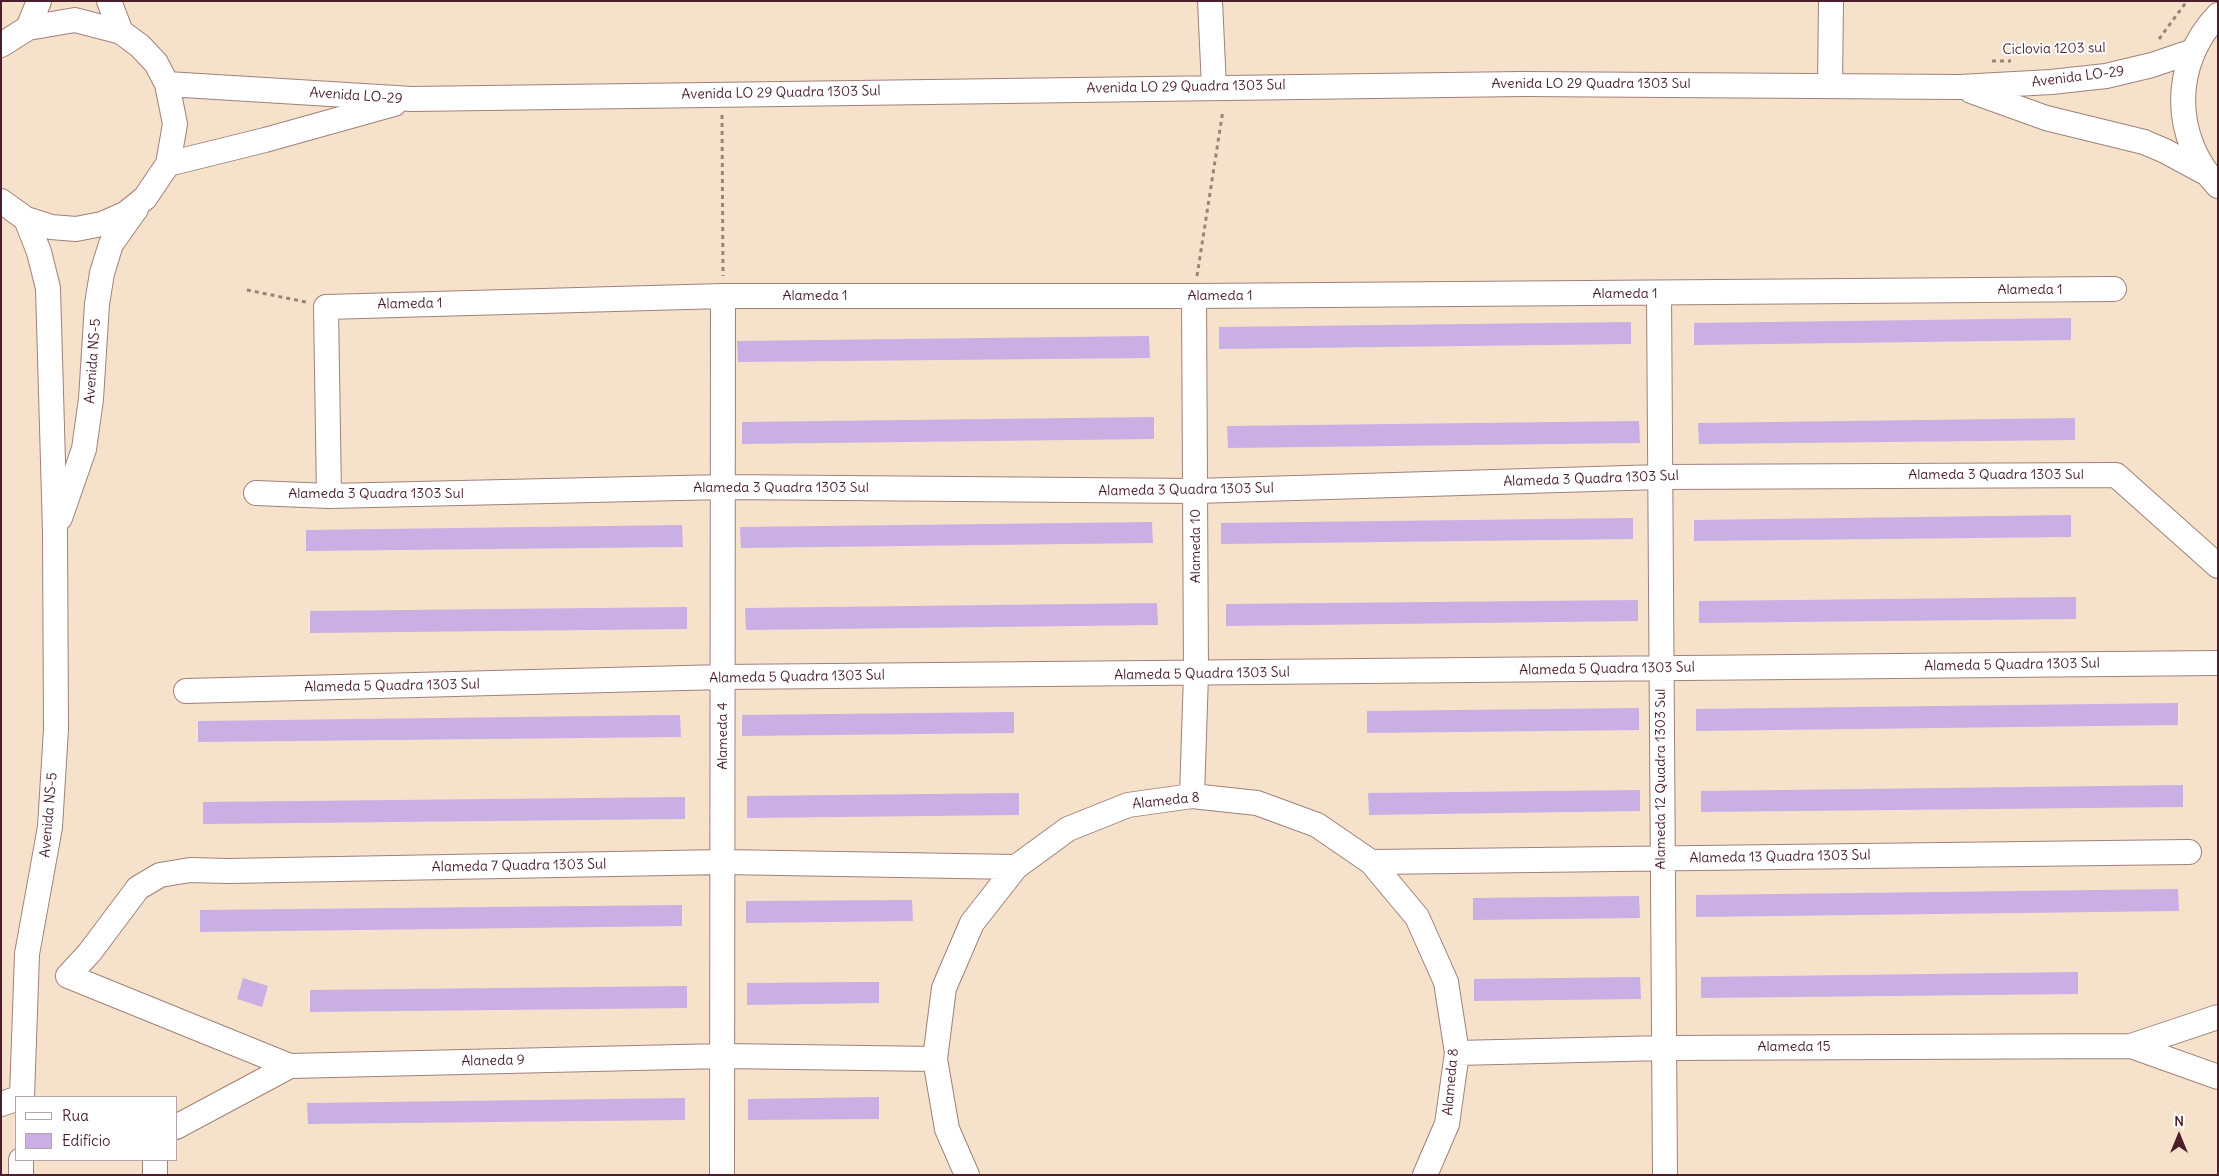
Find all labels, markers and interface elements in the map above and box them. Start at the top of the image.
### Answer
street label: Ciclovia 1203 sul [2002,40,2106,58]
street label: Avenida LO-29 [2031,63,2125,91]
street label: Avenida LO 29 Quadra 1303 Sul [1491,76,1691,92]
street label: Avenida LO 29 Quadra 1303 Sul [1086,77,1286,97]
street label: Avenida LO 29 Quadra 1303 Sul [681,83,881,103]
street label: Avenida LO-29 [309,84,403,108]
street label: Alameda 1 [1997,282,2063,298]
street label: Alameda 1 [1592,286,1658,302]
street label: Alameda 1 [782,288,848,304]
street label: Alameda 1 [1187,288,1253,304]
street label: Alameda 1 [377,295,443,313]
street label: Avenida NS-5 [82,318,104,404]
street label: Alameda 3 Quadra 1303 Sul [1908,467,2084,483]
street label: Alameda 3 Quadra 1303 Sul [1503,468,1679,490]
street label: Alameda 3 Quadra 1303 Sul [693,480,869,496]
street label: Alameda 3 Quadra 1303 Sul [1098,480,1274,500]
street label: Alameda 3 Quadra 1303 Sul [288,486,464,502]
street label: Alameda 10 [1188,509,1204,583]
street label: Alameda 5 Quadra 1303 Sul [1924,655,2100,675]
street label: Alameda 5 Quadra 1303 Sul [1519,659,1695,679]
street label: Alameda 5 Quadra 1303 Sul [1114,664,1290,684]
street label: Alameda 5 Quadra 1303 Sul [709,667,885,687]
street label: Alameda 5 Quadra 1303 Sul [304,676,480,696]
street label: Alameda 12 Quadra 1303 Sul [1653,689,1669,869]
street label: Alameda 4 [715,702,731,770]
street label: Avenida NS-5 [37,772,61,858]
street label: Alameda 8 [1132,789,1200,813]
street label: Alameda 13 Quadra 1303 Sul [1689,847,1871,867]
street label: Alameda 7 Quadra 1303 Sul [432,856,606,876]
street label: Alameda 15 [1757,1039,1831,1055]
street label: Alameda 8 [1440,1048,1462,1116]
street label: Alaneda 9 [461,1052,525,1070]
legend [15,1096,178,1161]
text: Rua [62,1106,89,1125]
north arrow [2154,1111,2204,1161]
text: N [2174,1112,2184,1130]
text: Edifício [62,1131,110,1150]

